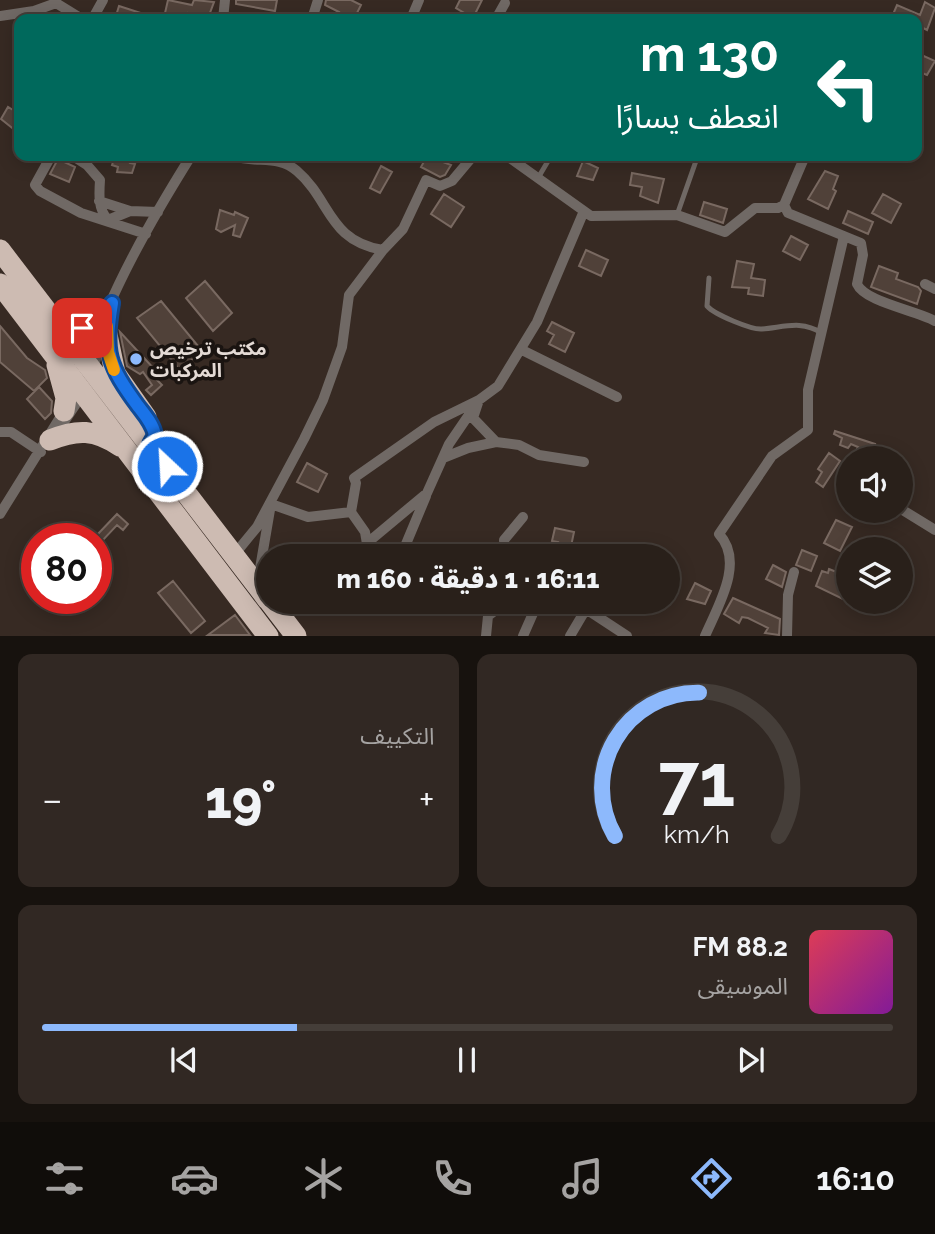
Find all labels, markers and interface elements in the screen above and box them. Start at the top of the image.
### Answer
text: 130 m [640,25,779,82]
icon: left [803,42,894,133]
text: انعطف يسارًا [615,98,779,135]
pin [52,298,112,358]
icon: arrive [63,309,101,347]
place label: مكتب ترخيص المركبات [150,337,266,382]
marker: مكتب ترخيص المركبات [128,351,144,367]
position arrow [130,429,204,503]
map controls [836,446,913,614]
button: sound [836,446,913,523]
speed limit sign: 80 [21,523,112,614]
button: layers [836,537,913,614]
text: 16:11 · 1 دقيقة · 160 m [336,564,600,594]
text: التكييف [360,722,435,749]
text: 71 [658,739,735,824]
text: 19° [205,769,276,830]
text: − [42,777,62,822]
text: + [419,777,435,822]
text: km/h [664,819,730,849]
text: 88.2 FM [692,932,788,962]
text: الموسيقى [697,972,788,999]
icon: previous [165,1041,203,1079]
icon: pause [448,1041,486,1079]
icon: next [732,1041,770,1079]
icon: filters [40,1154,89,1203]
icon: car [170,1154,219,1203]
icon: climate [299,1154,348,1203]
icon: phone [428,1154,477,1203]
icon: music [558,1154,607,1203]
icon: directions [687,1154,736,1203]
text: 16:10 [816,1160,895,1197]

